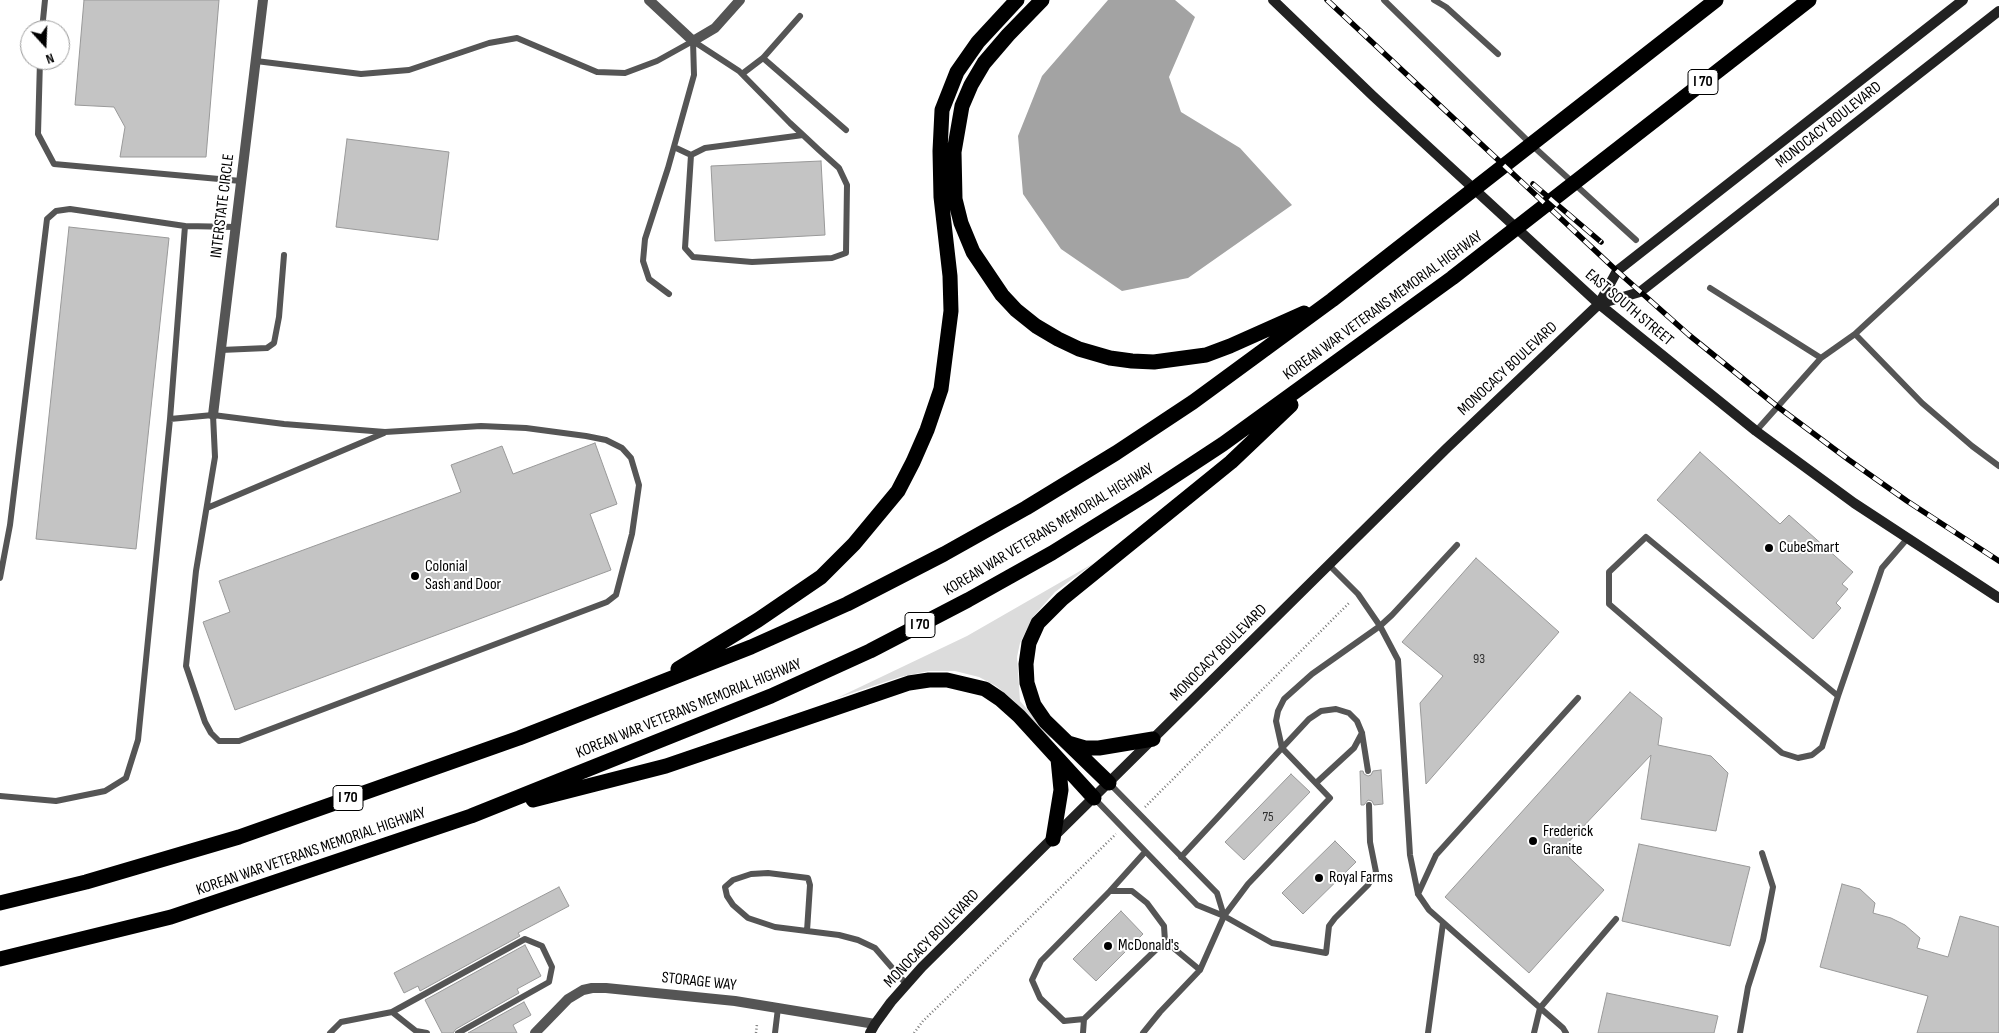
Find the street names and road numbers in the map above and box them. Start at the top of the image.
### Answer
road number: I 70 [1688,70,1718,94]
street label: MONOCACY BOULEVARD [1772,78,1886,172]
street label: INTERSTATE CIRCLE [207,153,239,259]
street label: KOREAN WAR VETERANS MEMORIAL HIGHWAY [1280,227,1486,385]
street label: EAST SOUTH STREET [1581,266,1677,350]
street label: MONOCACY BOULEVARD [1454,318,1562,420]
street label: KOREAN WAR VETERANS MEMORIAL HIGHWAY [941,460,1157,600]
street label: MONOCACY BOULEVARD [1167,601,1271,705]
road number: I 70 [905,612,935,638]
street label: KOREAN WAR VETERANS MEMORIAL HIGHWAY [573,655,805,763]
road number: I 70 [333,786,363,810]
street label: KOREAN WAR VETERANS MEMORIAL HIGHWAY [194,804,428,900]
street label: MONOCACY BOULEVARD [880,886,984,992]
street label: STORAGE WAY [661,969,737,995]

